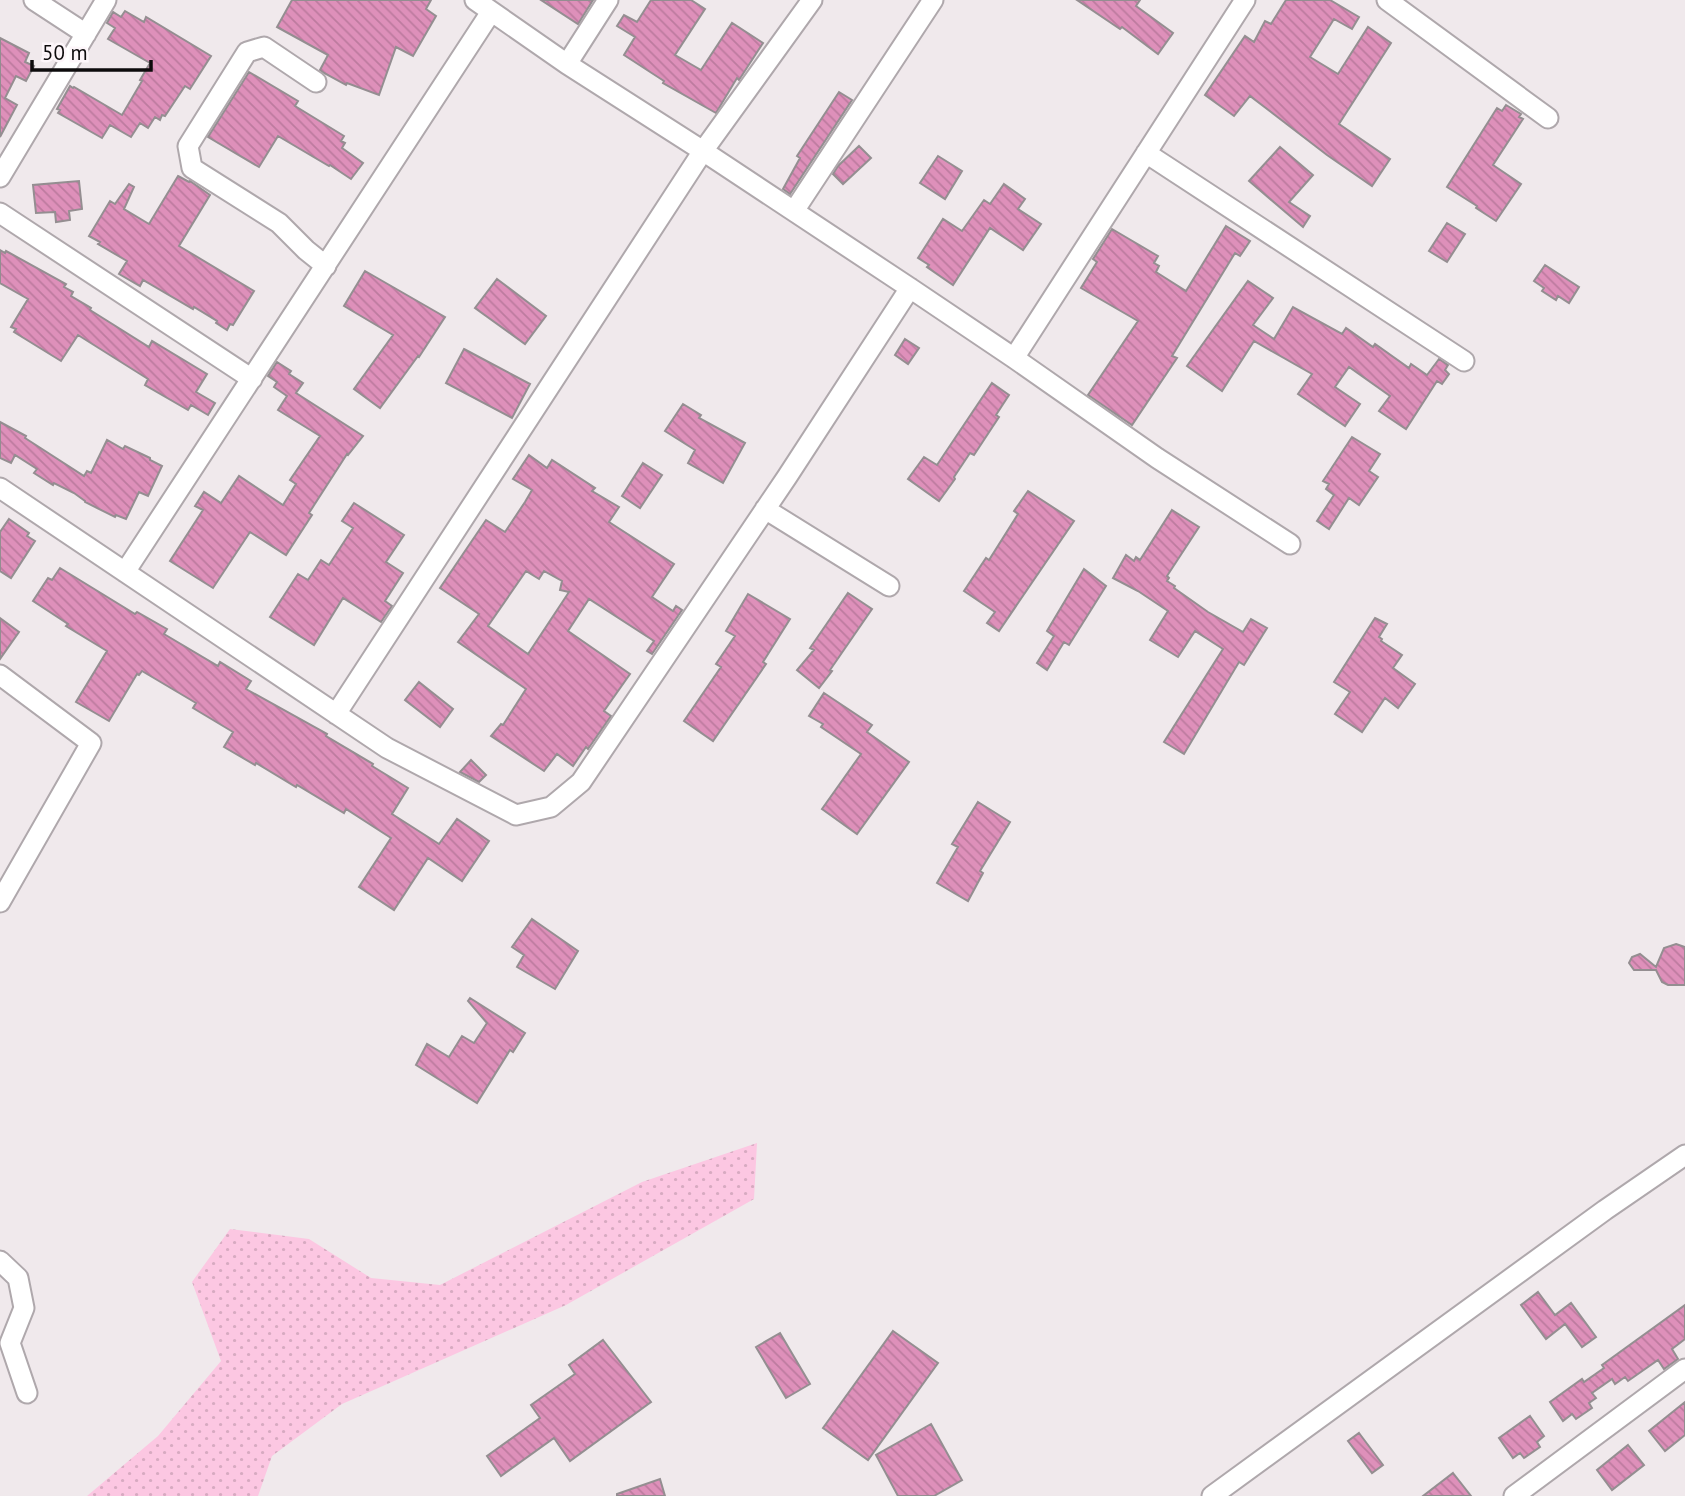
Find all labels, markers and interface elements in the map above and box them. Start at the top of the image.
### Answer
scale bar [32,28,150,72]
text: 50 m [42,39,88,66]

